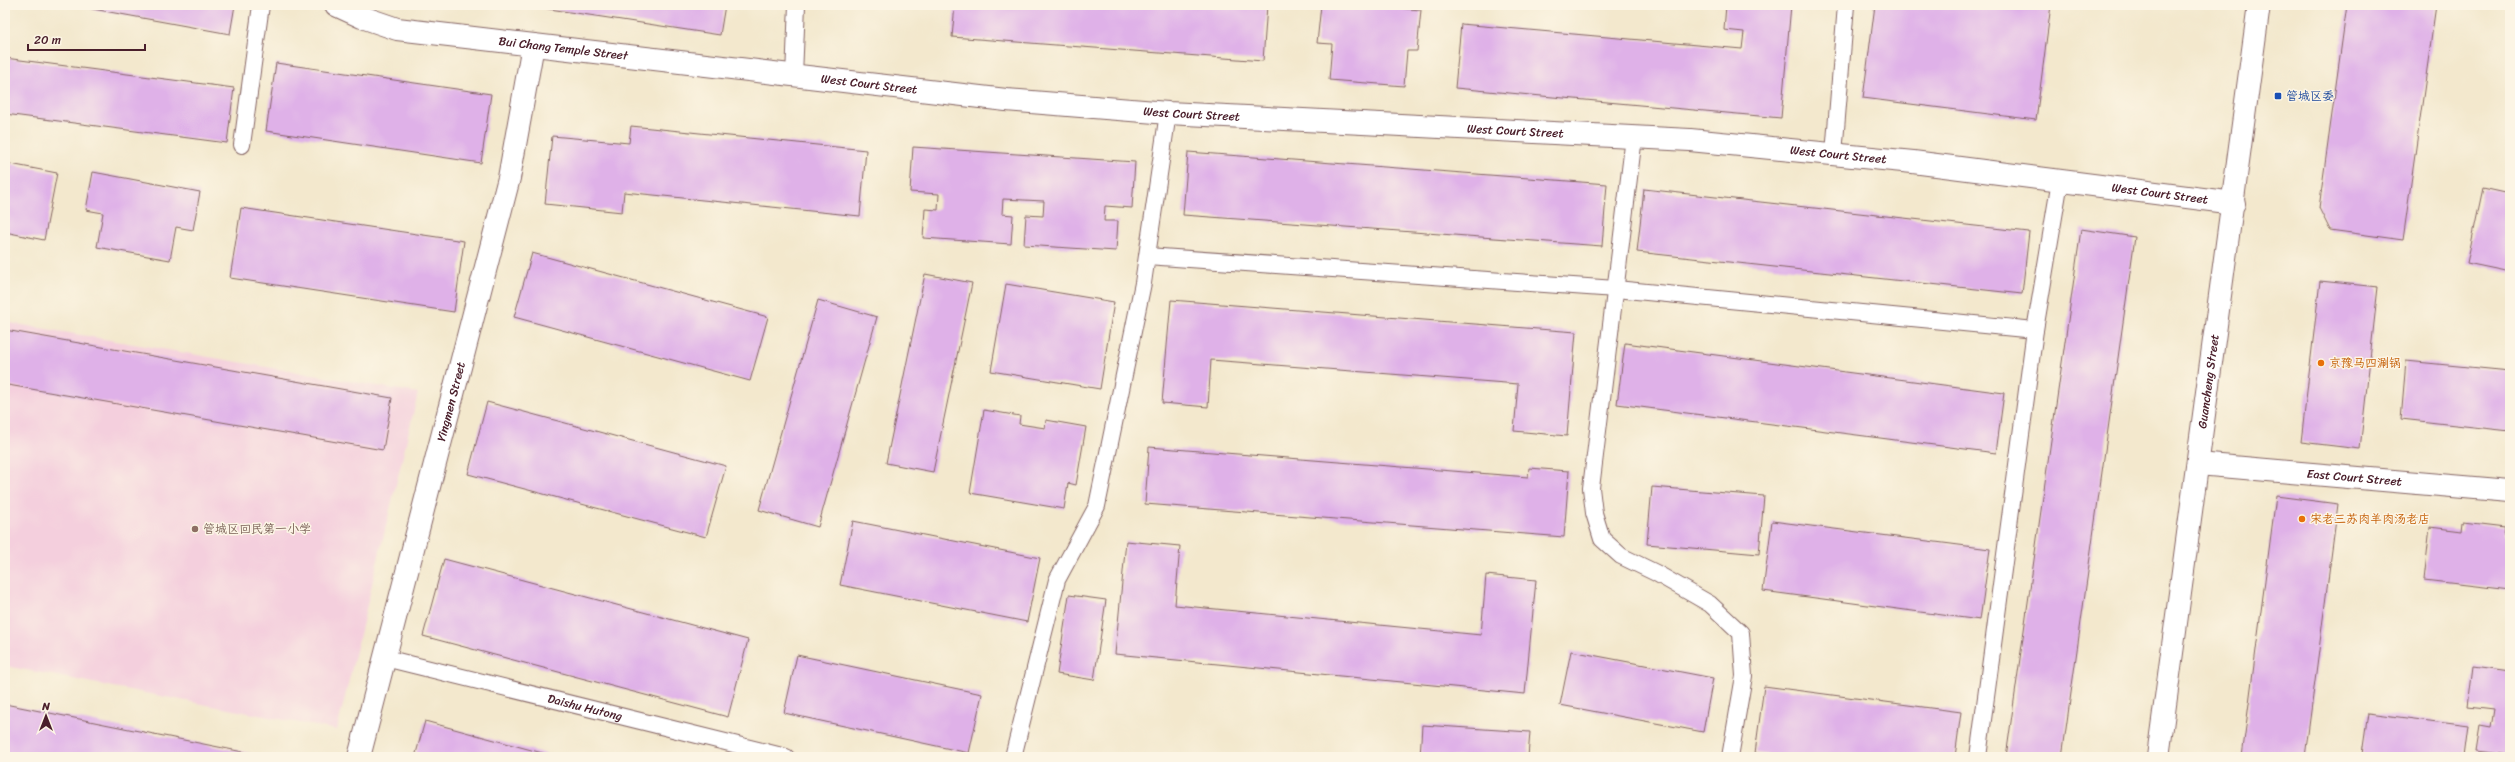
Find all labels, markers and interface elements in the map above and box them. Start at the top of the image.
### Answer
scale bar [28,26,145,52]
text: 20 m [34,29,61,51]
street label: Bui Chang Temple Street [498,30,630,67]
street label: West Court Street [820,68,919,101]
place label: 管城区委 [2286,85,2334,107]
marker: 管城区委 [2273,91,2283,101]
street label: West Court Street [1142,100,1241,128]
street label: West Court Street [1466,117,1564,144]
street label: West Court Street [1789,139,1888,170]
street label: West Court Street [2110,176,2209,211]
street label: Guancheng Street [2191,333,2226,430]
place label: 京豫马四涮锅 [2329,352,2401,374]
marker: 京豫马四涮锅 [2316,358,2326,368]
street label: Yingmen Street [430,359,472,444]
street label: East Court Street [2306,462,2403,493]
place label: 宋老三苏肉羊肉汤老店 [2310,508,2430,530]
marker: 宋老三苏肉羊肉汤老店 [2297,514,2307,524]
place label: 管城区回民第一小学 [203,518,311,540]
marker: 管城区回民第一小学 [190,524,200,534]
street label: Daishu Hutong [545,688,625,727]
north arrow [26,696,66,736]
text: N [41,697,50,716]

